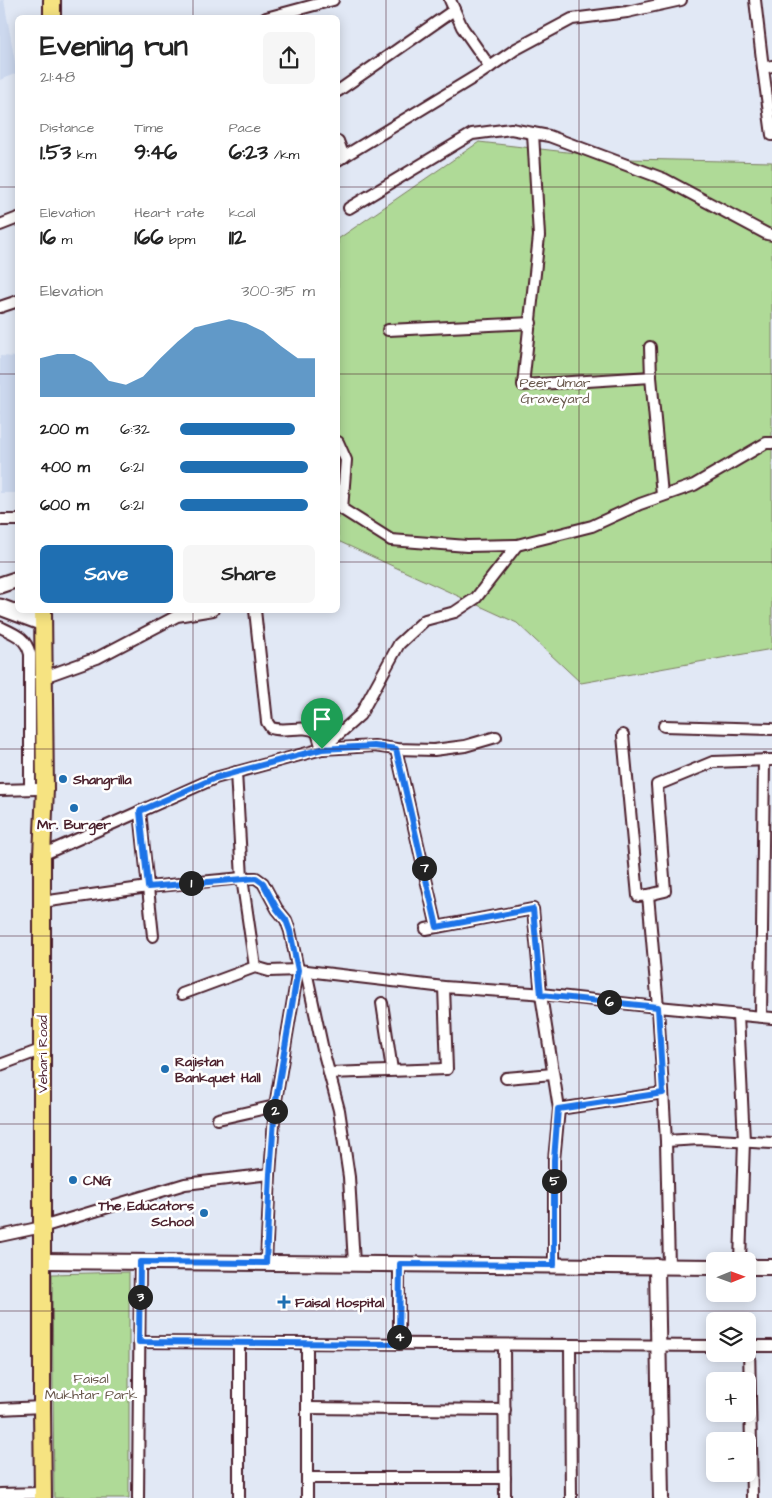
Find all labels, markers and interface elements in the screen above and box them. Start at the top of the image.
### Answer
text: Evening run [40,27,188,66]
button: share [263,32,315,84]
text: 21:48 [40,66,75,88]
text: Distance [40,118,94,138]
text: Time [134,118,164,138]
text: Pace [229,118,261,138]
text: 1.53 [40,138,71,167]
text: 9:46 [134,138,177,167]
text: 6:23 [229,138,268,167]
text: km [71,145,96,165]
text: /km [268,145,300,165]
text: Elevation [40,203,95,223]
text: Heart rate [134,203,205,223]
text: kcal [229,203,255,223]
text: 16 [40,223,56,252]
text: 166 [134,223,163,252]
text: 112 [229,223,246,252]
text: m [56,230,72,250]
text: bpm [163,230,196,250]
text: Elevation [40,280,103,302]
text: 300–315 m [241,280,315,302]
park label: Peer Umar Graveyard [519,373,591,409]
text: 200 m [40,418,88,440]
text: 6:32 [120,418,150,440]
text: 400 m [40,456,90,478]
text: 6:21 [120,456,144,478]
text: 600 m [40,494,89,516]
text: 6:21 [120,494,144,516]
button: Save [40,545,173,603]
button: Share [183,545,315,603]
pin [301,698,343,749]
icon: arrive [308,705,336,733]
place label: Shangrilla [72,770,133,791]
marker: Shangrilla [57,773,69,785]
marker: Mr. Burger [68,802,80,814]
place label: Mr. Burger [37,815,111,836]
pin: 7 [412,856,436,880]
text: 7 [420,858,429,878]
pin: 1 [178,870,204,896]
text: 1 [191,873,192,893]
pin: 6 [596,990,622,1014]
text: 6 [605,992,614,1012]
street label: Vehari Road [33,1015,53,1093]
place label: Rajistan Bankquet Hall [175,1052,262,1088]
marker: Rajistan Bankquet Hall [159,1063,171,1075]
pin: 2 [262,1098,288,1124]
text: 2 [271,1101,280,1121]
pin: 5 [542,1168,566,1194]
place label: CNG [83,1171,112,1191]
text: 5 [550,1171,559,1191]
marker: CNG [67,1174,79,1186]
place label: The Educators School [97,1196,195,1232]
marker: The Educators School [198,1207,210,1219]
north arrow [706,1252,756,1302]
map controls [706,1252,756,1482]
pin: 3 [128,1284,152,1310]
text: 3 [137,1287,144,1307]
place label: Faisal Hospital [295,1293,385,1313]
marker: Faisal Hospital [277,1295,291,1309]
button: layers [706,1312,756,1362]
pin: 4 [386,1324,412,1350]
text: 4 [395,1327,404,1347]
park label: Faisal Mukhtar Park [45,1369,138,1405]
button: + [706,1372,756,1422]
button: − [706,1432,756,1482]

